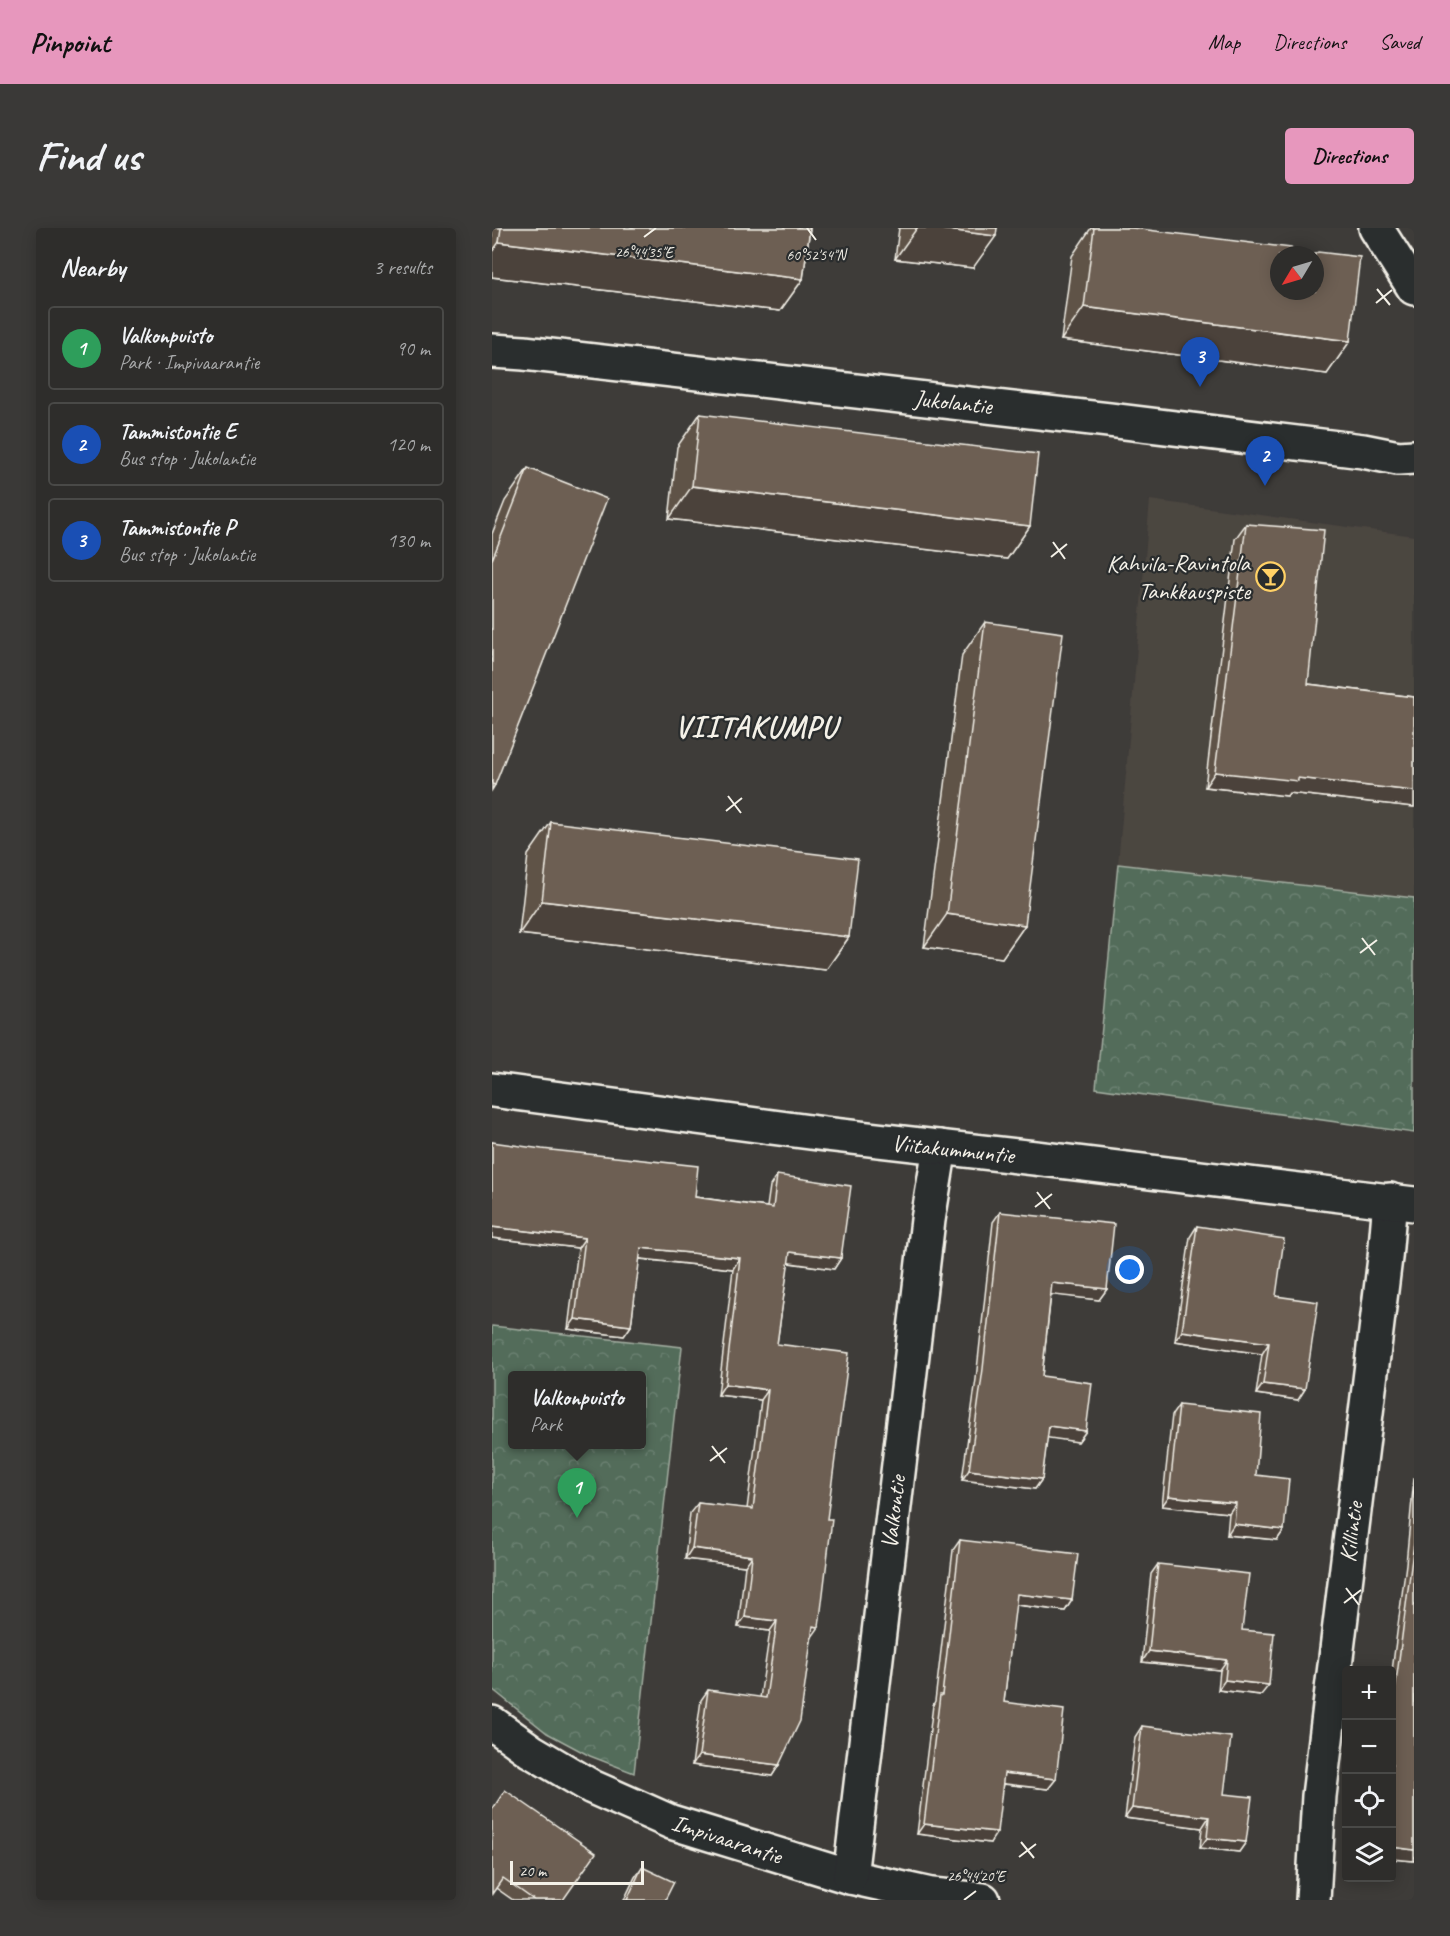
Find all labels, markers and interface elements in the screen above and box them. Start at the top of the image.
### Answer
text: Pinpoint [30,25,110,60]
text: Map [1208,29,1240,55]
text: Directions [1273,29,1346,55]
text: Saved [1379,29,1420,55]
button: Directions [1285,128,1414,184]
text: Find us [36,130,141,183]
text: 26°44'35"E [615,243,675,262]
text: 60°52'54"N [786,246,849,265]
north arrow [1270,246,1324,300]
text: Nearby [60,251,125,284]
text: 3 results [373,255,432,280]
text: Valkonpuisto [119,322,212,350]
text: 1 [77,336,86,361]
text: 90 m [396,336,430,361]
pin: 3 [1180,338,1220,387]
text: Park · Impivaarantie [119,350,259,375]
street label: Jukolantie [912,383,996,421]
text: Tammistontie E [119,418,236,446]
text: 2 [77,432,86,457]
text: 120 m [387,432,430,457]
pin: 2 [1246,436,1284,486]
text: Bus stop · Jukolantie [119,446,255,471]
text: Tammistontie P [119,514,235,542]
text: 3 [77,528,86,553]
text: 130 m [387,528,430,553]
text: Bus stop · Jukolantie [119,542,255,567]
place label: Kahvila-Ravintola Tankkauspiste [1106,548,1252,606]
bar icon: Kahvila-Ravintola Tankkauspiste [1255,561,1287,593]
district label: VIITAKUMPU [675,708,842,746]
street label: Viitakummuntie [890,1128,1018,1171]
your location [1115,1255,1144,1284]
popup [508,1371,646,1449]
text: Valkonpuisto [530,1384,624,1412]
text: Park [530,1412,562,1437]
pin: 1 [558,1468,596,1518]
street label: Valkontie [874,1472,913,1550]
street label: Killintie [1332,1498,1370,1564]
map controls [1342,1666,1396,1882]
button: + [1342,1666,1396,1720]
button: − [1342,1720,1396,1774]
button: locate [1342,1774,1396,1828]
street label: Impivaarantie [668,1807,788,1872]
button: layers [1342,1828,1396,1882]
scale bar [510,1858,644,1886]
text: 20 m [519,1861,546,1881]
text: 26°44'20"E [947,1867,1007,1886]

